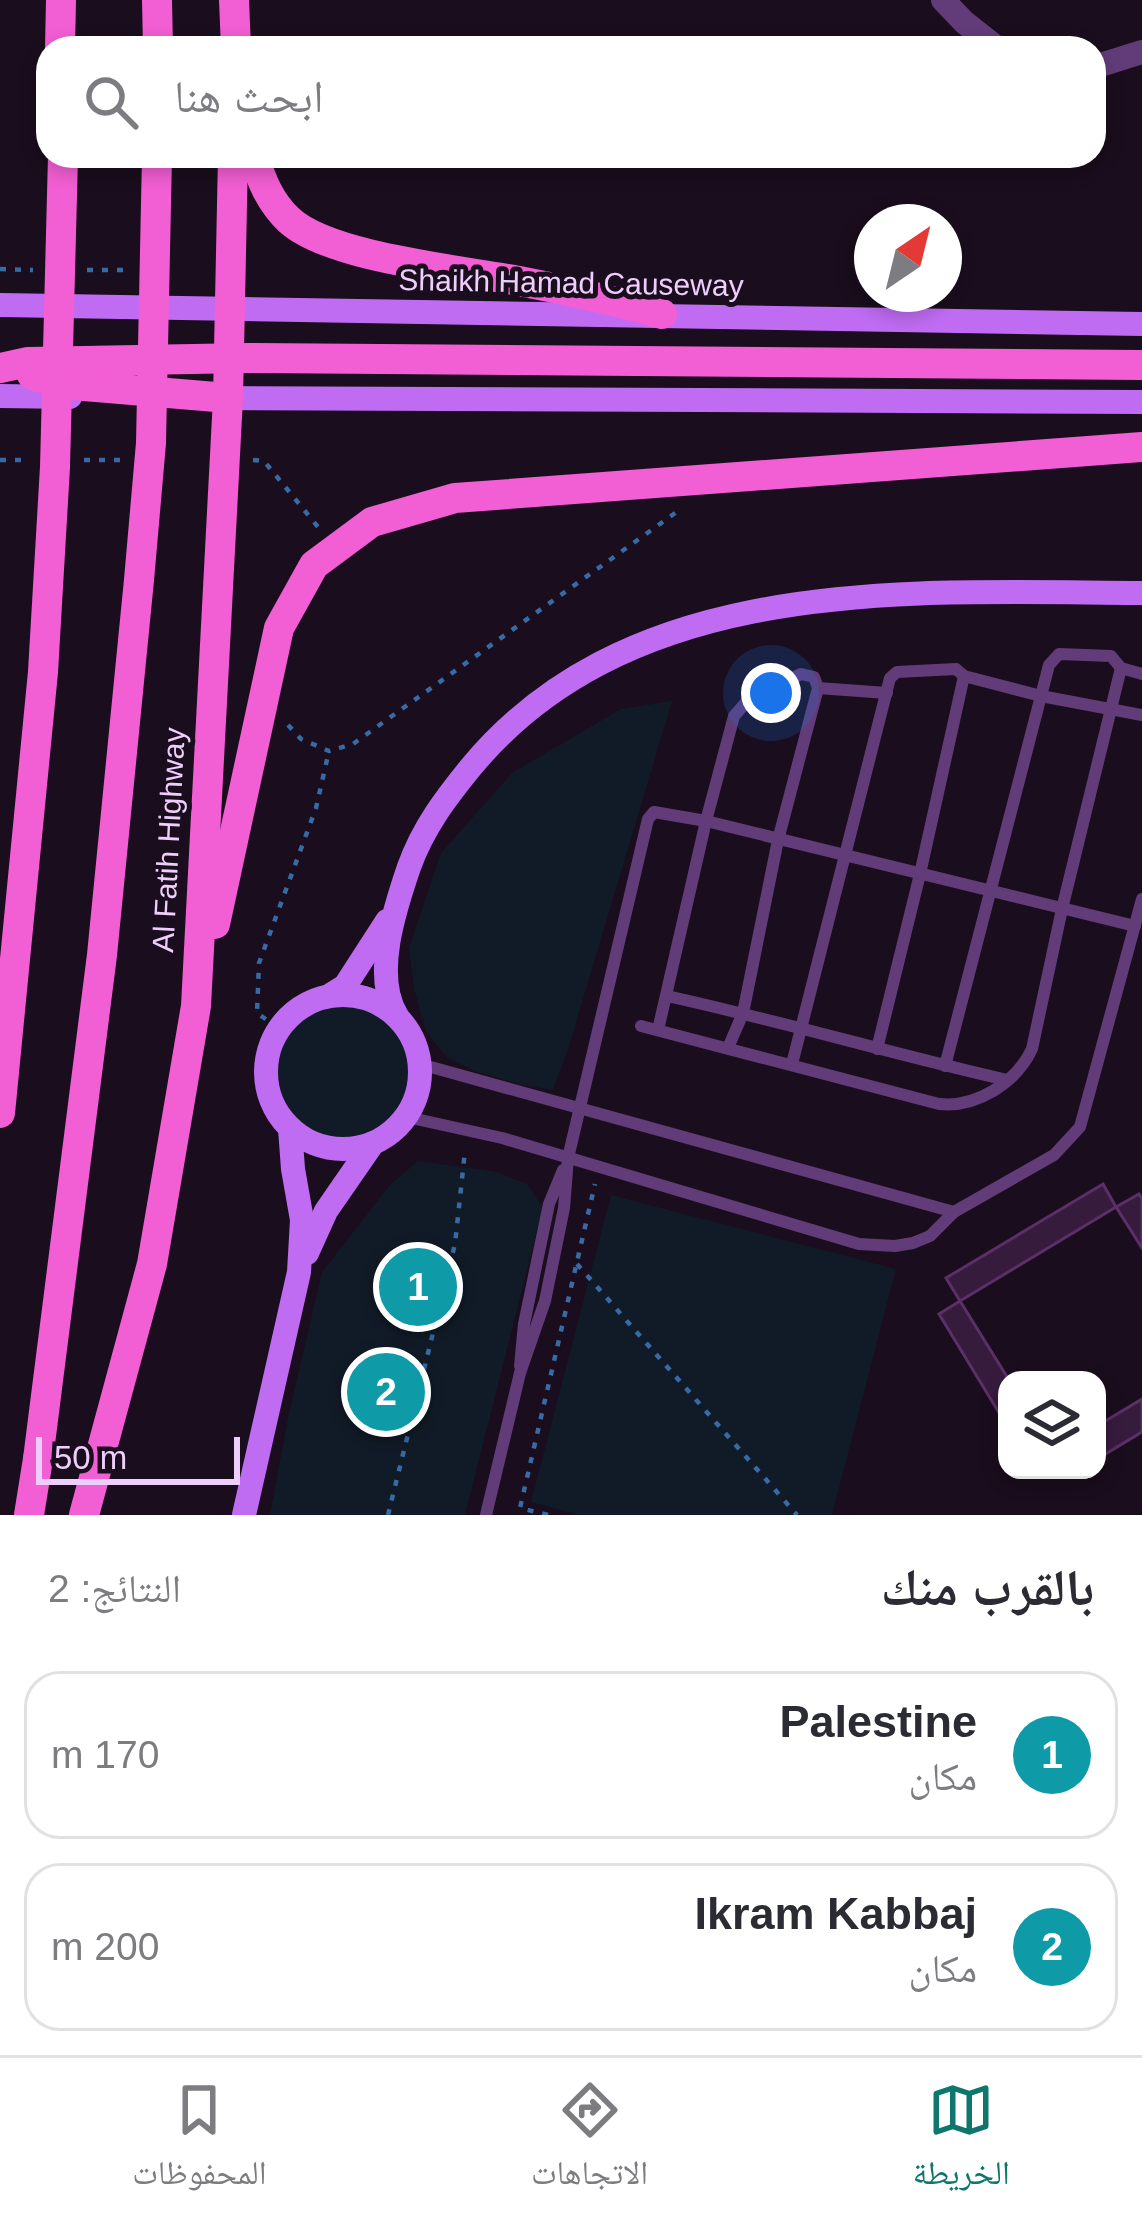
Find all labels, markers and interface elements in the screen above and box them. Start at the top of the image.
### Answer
search box [36,36,1106,168]
icon: search [78,69,144,135]
text: ابحث هنا [174,71,324,122]
north arrow [854,204,962,312]
street label: Shaikh Hamad Causeway [398,263,744,302]
your location [741,663,801,723]
street label: Al Fatih Highway [146,727,191,953]
pin: 1 [379,1242,457,1332]
pin: 2 [347,1347,425,1437]
map controls [998,1371,1106,1479]
button: layers [998,1371,1106,1479]
scale bar [36,1431,240,1484]
text: 50 m [54,1439,127,1476]
text: بالقرب منك [881,1559,1094,1616]
text: النتائج: 2 [48,1567,181,1610]
text: Palestine [779,1696,977,1747]
text: 170 m [51,1733,159,1776]
text: 1 [1041,1733,1063,1776]
text: مكان [909,1755,977,1798]
text: Ikram Kabbaj [694,1888,977,1939]
text: 200 m [51,1925,159,1968]
text: 2 [1041,1925,1063,1968]
text: مكان [909,1947,977,1990]
tab: المحفوظات [132,2077,267,2205]
tab: الاتجاهات [531,2077,648,2205]
tab: الخريطة [913,2077,1010,2205]

